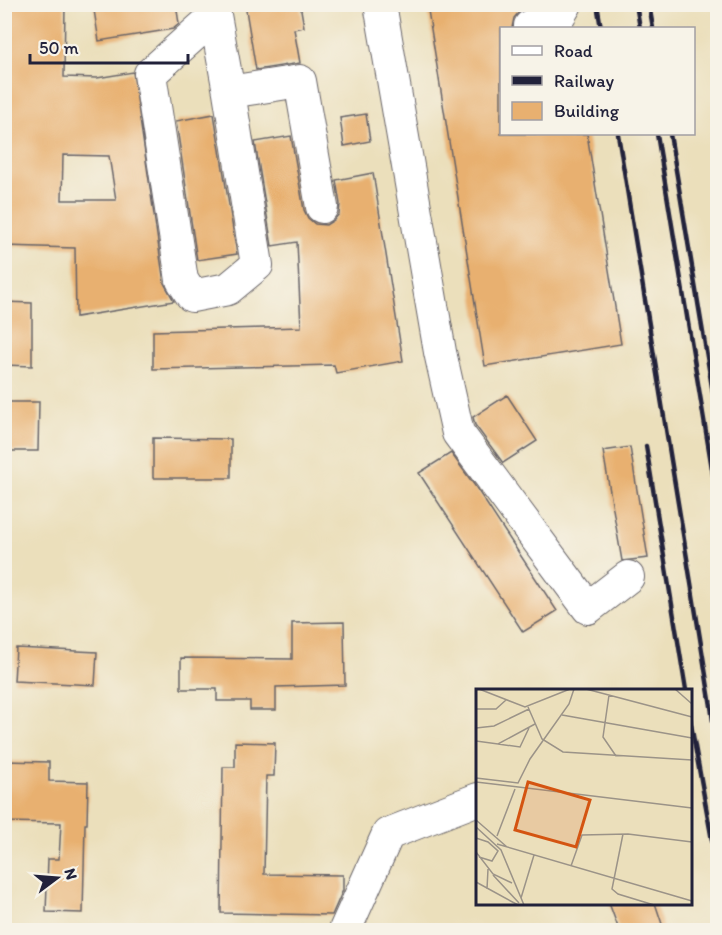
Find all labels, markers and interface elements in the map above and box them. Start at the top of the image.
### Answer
scale bar [30,27,188,65]
legend [500,27,695,135]
text: 50 m [39,37,79,59]
text: Road [554,40,593,62]
text: Railway [554,70,615,92]
text: Building [554,100,620,122]
inset map [476,689,692,905]
north arrow [27,848,87,908]
text: N [60,866,82,882]

